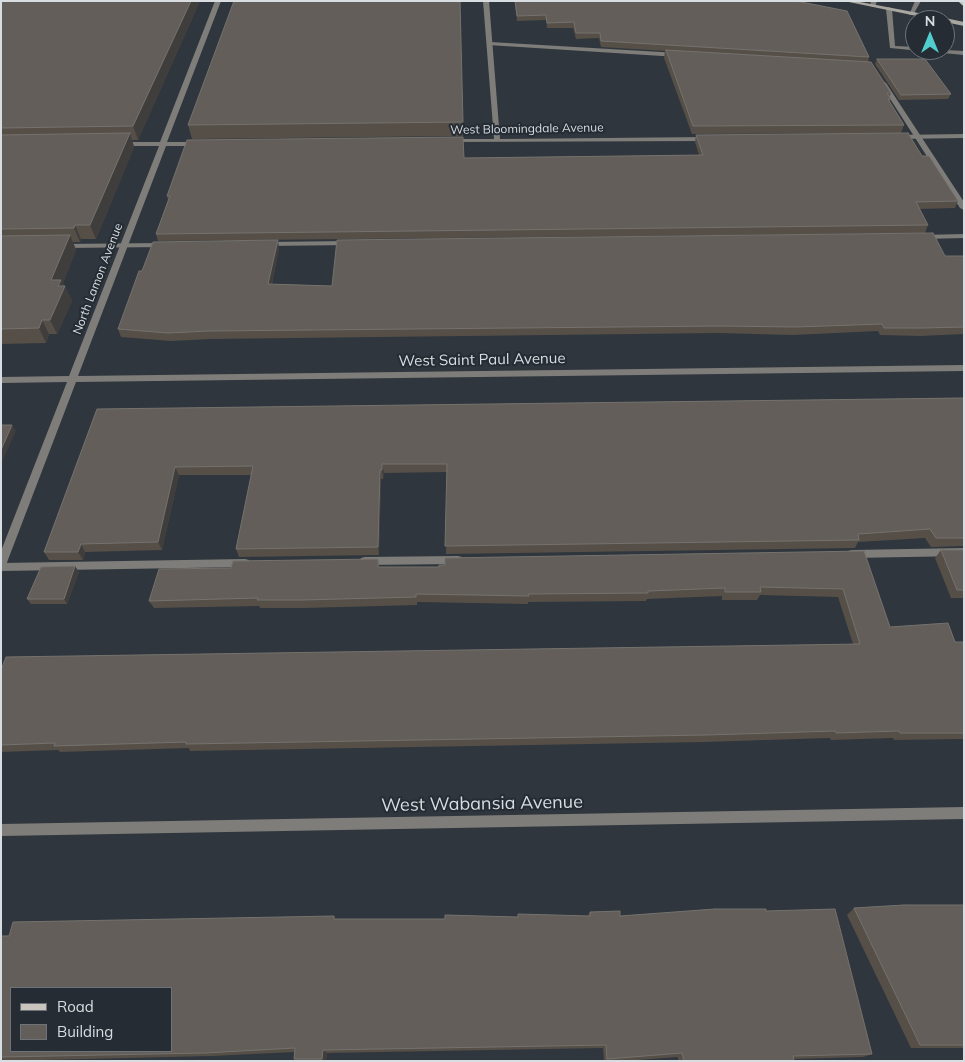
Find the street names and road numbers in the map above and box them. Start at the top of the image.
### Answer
street label: West Bloomingdale Avenue [450,120,604,138]
street label: North Lamon Avenue [70,221,126,337]
street label: West Saint Paul Avenue [398,350,566,370]
street label: West Wabansia Avenue [381,791,583,817]

